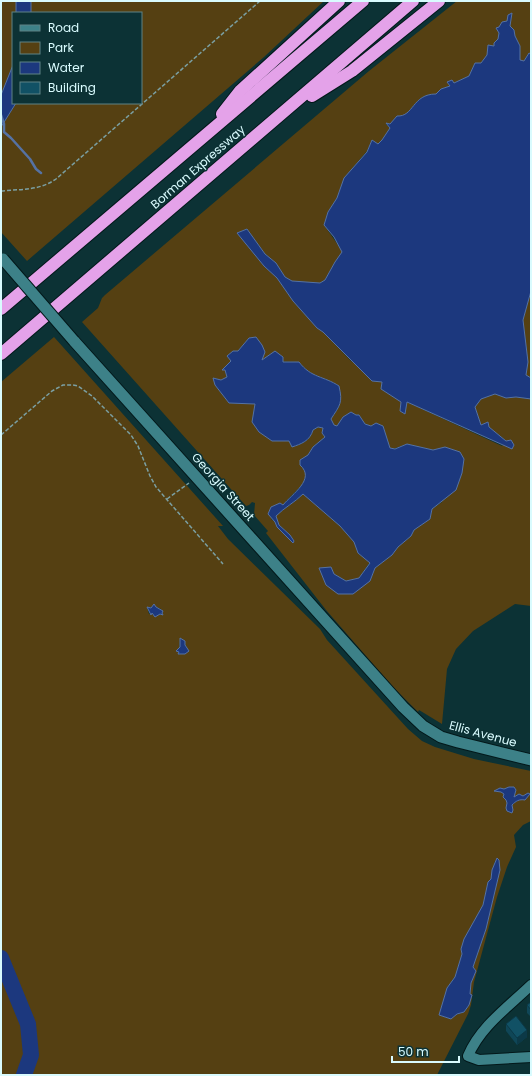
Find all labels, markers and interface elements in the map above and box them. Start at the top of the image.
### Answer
legend [12,12,142,104]
text: Road [48,19,79,36]
text: Park [48,39,75,56]
text: Water [48,59,85,76]
text: Building [48,79,96,96]
street label: Borman Expressway [147,121,249,212]
street label: Georgia Street [188,449,259,524]
street label: Ellis Avenue [447,716,519,751]
scale bar [392,1038,459,1064]
text: 50 m [398,1043,429,1060]

